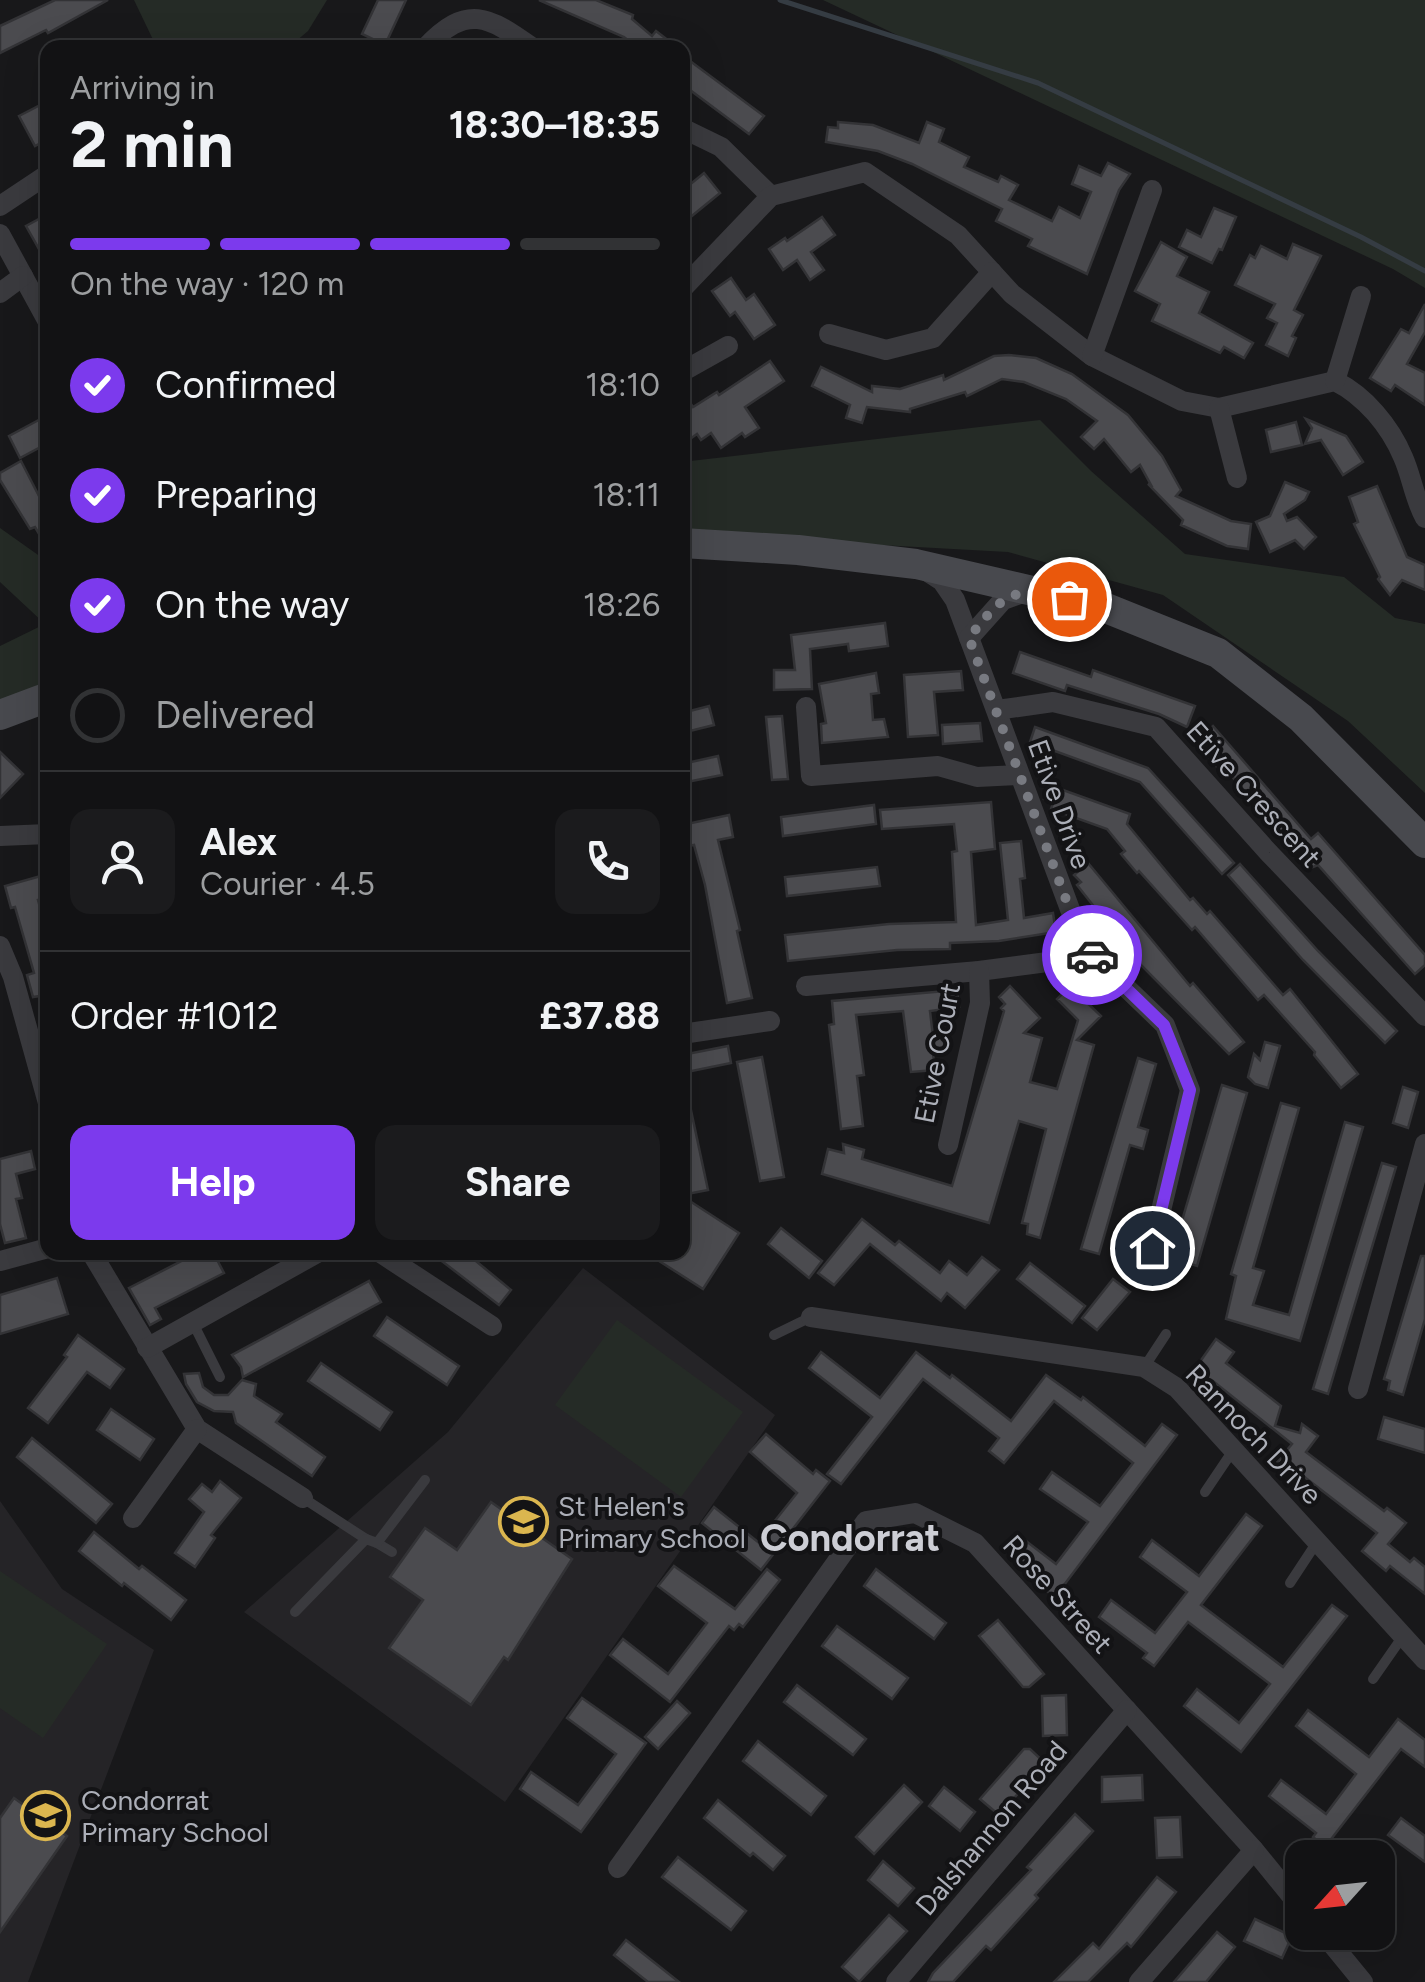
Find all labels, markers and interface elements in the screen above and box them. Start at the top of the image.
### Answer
text: Arriving in [70,69,215,107]
text: 18:30–18:35 [449,102,660,148]
text: 2 min [70,105,234,183]
text: On the way · 120 m [70,265,344,303]
icon: check [70,358,125,413]
text: Confirmed [155,362,337,408]
text: 18:10 [585,366,660,404]
icon: check [70,468,125,523]
text: Preparing [155,472,317,518]
text: 18:11 [593,476,660,514]
pin [1027,557,1112,642]
icon: bag [1042,572,1097,627]
icon: check [70,578,125,633]
text: On the way [155,582,349,628]
text: 18:26 [583,586,660,624]
text: Delivered [155,692,315,738]
street label: Etive Crescent [1180,714,1328,874]
street label: Etive Drive [1021,735,1099,873]
button: person [70,809,175,914]
button: phone [555,809,660,914]
text: Alex [200,819,277,865]
text: Courier · 4.5 [200,865,375,903]
courier [1042,905,1142,1005]
icon: car [1065,928,1120,983]
street label: Etive Court [907,980,967,1126]
text: Order #1012 [70,993,278,1039]
text: £37.88 [539,993,660,1039]
button: Help [70,1125,355,1240]
button: Share [375,1125,660,1240]
pin [1110,1206,1195,1291]
icon: home [1125,1221,1180,1276]
street label: Rannoch Drive [1179,1357,1329,1511]
place label: St Helen's Primary School [558,1489,746,1555]
school or university icon: St Helen's Primary School [497,1496,549,1548]
district label: Condorrat [760,1515,940,1561]
street label: Rose Street [996,1528,1120,1660]
street label: Dalshannon Road [908,1734,1074,1922]
place label: Condorrat Primary School [81,1783,269,1849]
school or university icon: Condorrat Primary School [20,1790,72,1842]
north arrow [1285,1840,1395,1950]
map controls [1285,1840,1395,1950]

